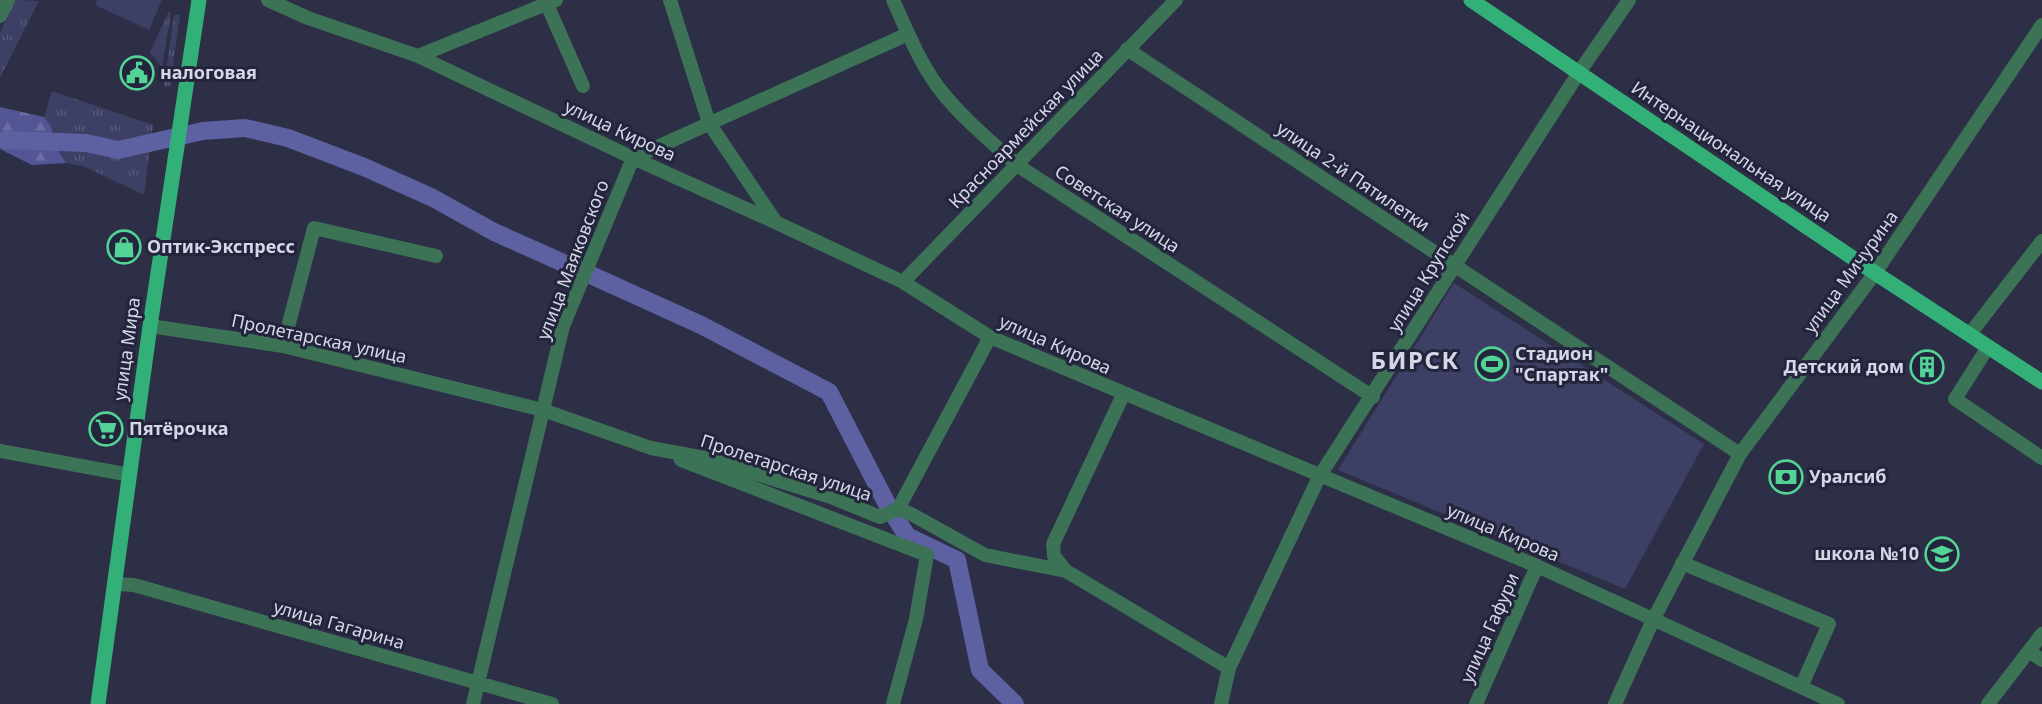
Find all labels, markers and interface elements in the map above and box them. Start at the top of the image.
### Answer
street label: Красноармейская улица [943,43,1108,213]
public building icon: налоговая [119,55,155,91]
place label: налоговая [160,60,257,84]
street label: Интернациональная улица [1627,75,1836,227]
street label: улица Кирова [561,94,680,166]
street label: улица 2-й Пятилетки [1272,116,1435,237]
street label: Советская улица [1050,159,1185,258]
street label: улица Маяковского [530,176,614,343]
street label: улица Мичурина [1798,205,1903,338]
street label: улица Крупской [1382,207,1475,336]
shop icon: Оптик-Экспресс [106,229,142,265]
place label: Оптик-Экспресс [147,234,295,258]
street label: улица Мира [107,296,145,402]
street label: Пролетарская улица [229,308,409,368]
street label: улица Кирова [996,309,1115,379]
place label: Стадион "Спартак" [1515,341,1608,386]
district label: БИРСК [1370,343,1460,376]
sports icon: Стадион "Спартак" [1474,346,1510,382]
building icon: Детский дом [1909,349,1945,385]
place label: Детский дом [1784,354,1904,378]
supermarket icon: Пятёрочка [88,411,124,447]
place label: Пятёрочка [129,416,228,440]
street label: Пролетарская улица [698,428,875,506]
bank icon: Уралсиб [1768,459,1804,495]
place label: Уралсиб [1809,464,1887,488]
street label: улица Кирова [1444,498,1563,567]
school or university icon: школа №10 [1924,536,1960,572]
place label: школа №10 [1814,541,1919,565]
street label: улица Гафури [1454,569,1524,686]
street label: улица Гагарина [271,594,408,654]

